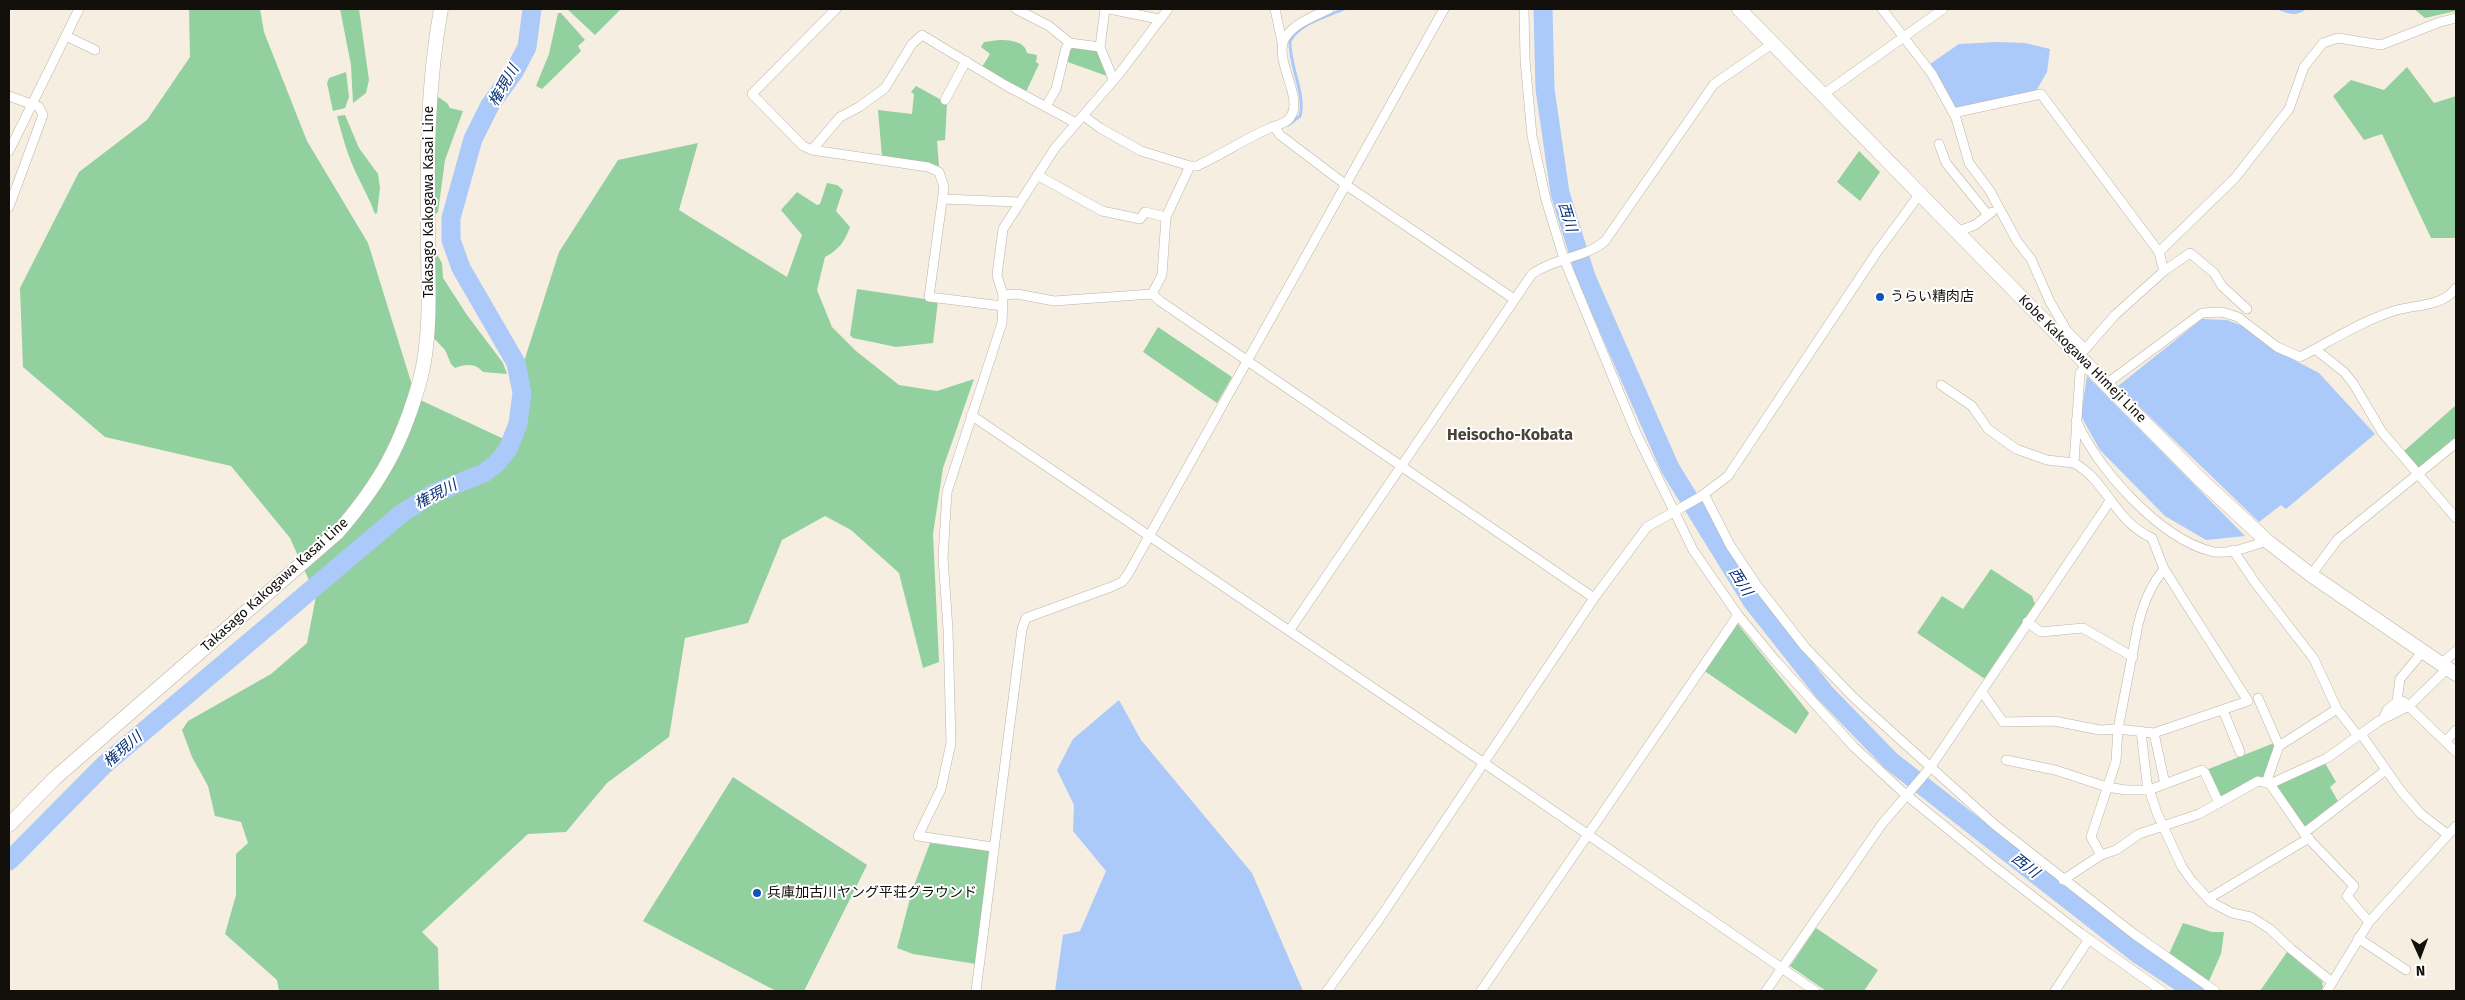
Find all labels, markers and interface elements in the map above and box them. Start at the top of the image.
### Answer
water label: 権現川 [485,62,523,110]
street label: Takasago Kakogawa Kasai Line [421,106,437,298]
water label: 西川 [1554,200,1580,234]
place label: うらい精肉店 [1890,289,1974,305]
marker: うらい精肉店 [1874,291,1886,303]
street label: Kobe Kakogawa Himeji Line [2015,292,2149,426]
district label: Heisocho-Kobata [1447,426,1573,446]
water label: 権現川 [412,477,460,513]
street label: Takasago Kakogawa Kasai Line [198,514,352,656]
water label: 西川 [1724,565,1756,599]
water label: 権現川 [100,728,146,772]
water label: 西川 [2008,850,2042,882]
place label: 兵庫加古川ヤング平荘グラウンド [767,885,977,901]
marker: 兵庫加古川ヤング平荘グラウンド [751,887,763,899]
north arrow [2395,930,2445,980]
text: N [2416,962,2425,979]

